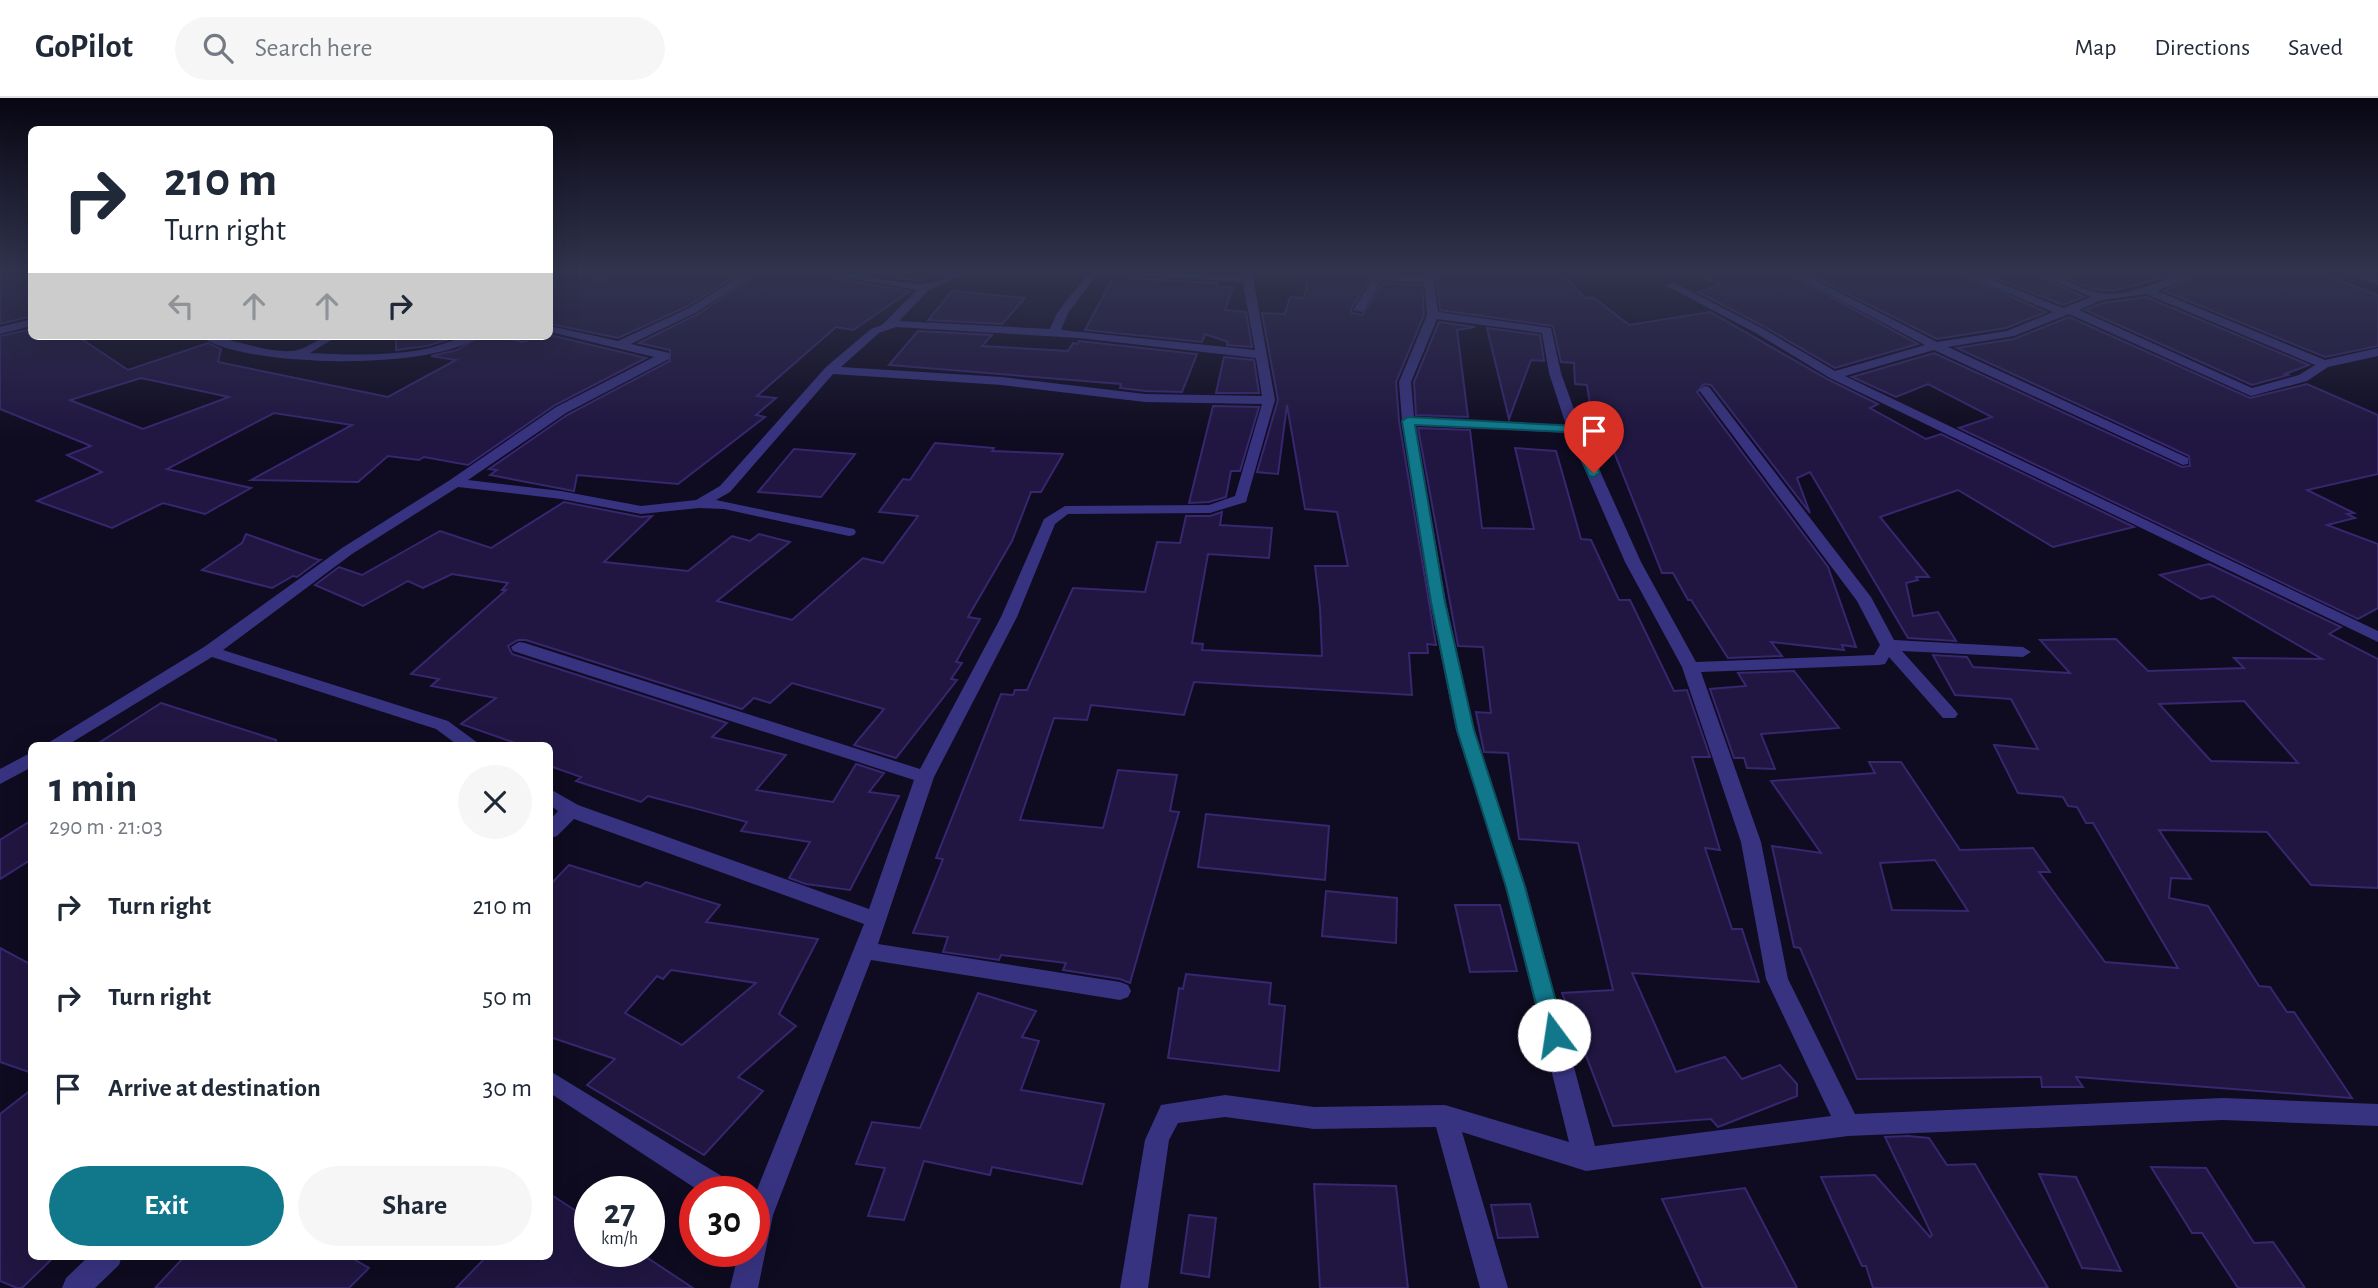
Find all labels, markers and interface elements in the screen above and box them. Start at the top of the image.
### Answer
search box [175,17,665,80]
icon: search [199,29,237,67]
text: GoPilot [35,31,133,64]
text: Search here [255,35,372,61]
text: Map [2074,36,2116,60]
text: Directions [2154,36,2250,60]
text: Saved [2288,36,2343,60]
icon: right [49,154,140,245]
text: 210 m [164,156,277,205]
text: Turn right [164,214,286,246]
icon: left [162,287,200,325]
icon: ahead [235,287,273,325]
icon: ahead [308,287,346,325]
icon: right [381,287,419,325]
pin [1564,401,1624,473]
icon: arrive [1575,412,1613,450]
button: close [458,765,532,839]
text: 1 min [49,767,138,809]
text: 290 m · 21:03 [49,816,163,839]
icon: right [49,888,87,926]
text: Turn right [108,893,211,919]
text: 210 m [472,893,532,919]
icon: right [49,979,87,1017]
text: Turn right [108,984,211,1010]
text: 50 m [482,984,532,1010]
position arrow [1517,998,1591,1072]
icon: arrive [49,1070,87,1108]
text: Arrive at destination [108,1075,321,1101]
text: 30 m [482,1075,532,1101]
button: Exit [49,1166,284,1246]
button: Share [298,1166,532,1246]
speed limit sign: 30 [679,1176,770,1267]
text: 27 [604,1195,635,1230]
text: km/h [601,1230,638,1248]

